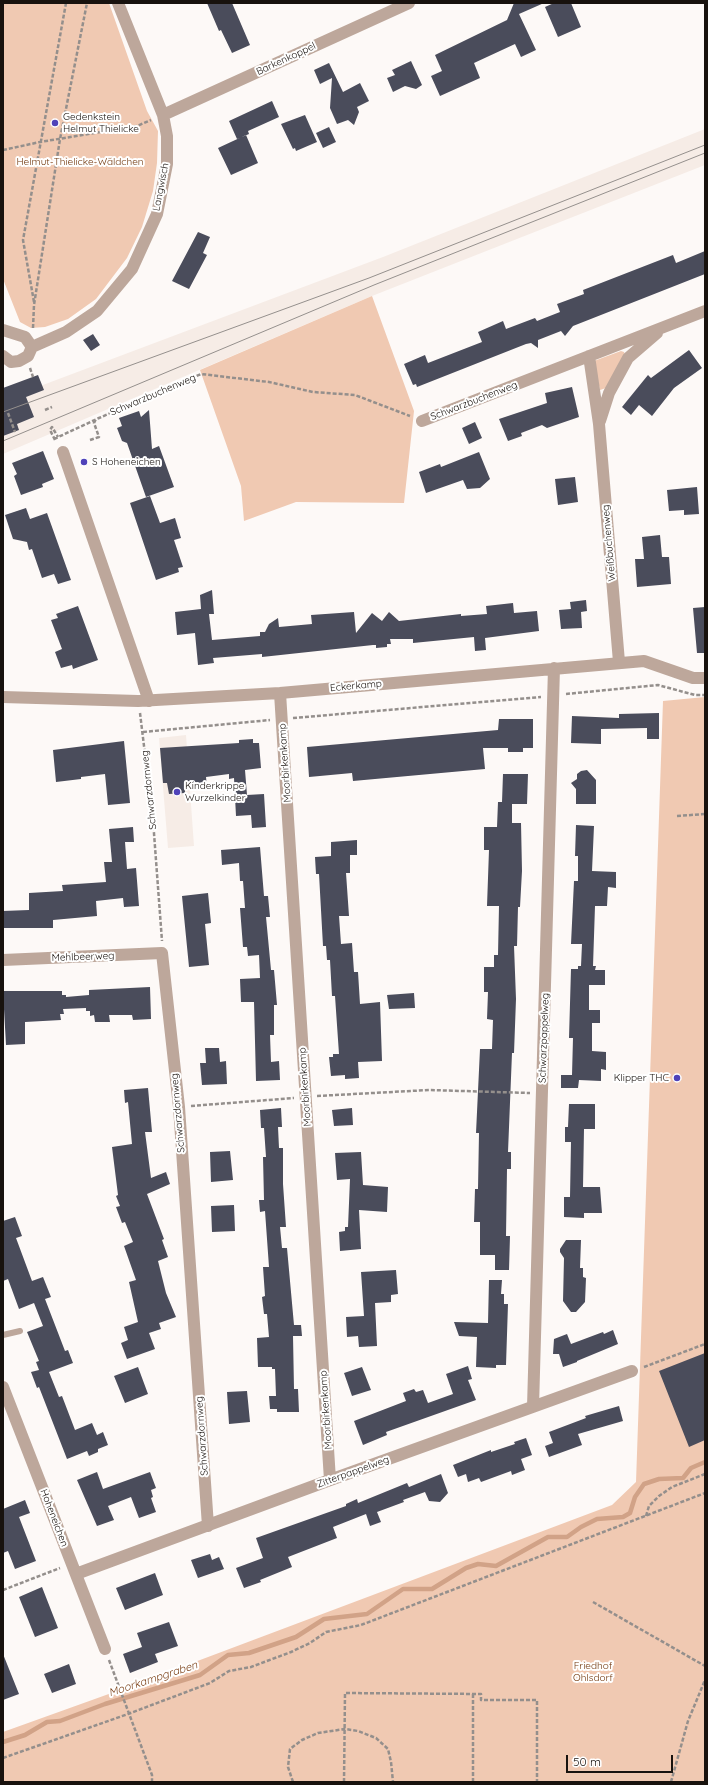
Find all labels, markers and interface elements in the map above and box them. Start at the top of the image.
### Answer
street label: Barkenkoppel [254,40,318,78]
place label: Gedenkstein Helmut Thielicke [63,111,139,134]
marker: Gedenkstein Helmut Thielicke [50,118,60,128]
park label: Helmut-Thielicke-Wäldchen [16,156,144,168]
street label: Langwisch [150,162,172,212]
street label: Schwarzbuchenweg [108,371,198,419]
street label: Schwarzbuchenweg [429,379,519,423]
place label: S Hoheneichen [92,456,161,468]
marker: S Hoheneichen [79,457,89,467]
street label: Weißbuchenweg [600,504,618,582]
street label: Eckerkamp [330,678,382,694]
street label: Moorbirkenkamp [276,723,294,803]
street label: Schwarzdornweg [139,750,159,830]
place label: Kinderkrippe Wurzelkinder [185,780,246,804]
marker: Kinderkrippe Wurzelkinder [172,787,182,797]
street label: Mehlbeerweg [51,950,115,964]
street label: Schwarzpappelweg [536,993,552,1083]
street label: Moorbirkenkamp [296,1047,314,1127]
place label: Klipper THC [614,1072,669,1084]
street label: Schwarzdornweg [169,1073,187,1153]
marker: Klipper THC [672,1073,682,1083]
street label: Moorbirkenkamp [317,1370,335,1450]
street label: Schwarzdornweg [193,1396,211,1476]
street label: Zitterpappelweg [315,1453,391,1491]
street label: Hoheneichen [38,1488,70,1548]
water label: Moorkampgraben [107,1658,199,1700]
park label: Friedhof Ohlsdorf [573,1660,613,1684]
scale bar [568,1747,675,1773]
text: 50 m [573,1754,601,1769]

